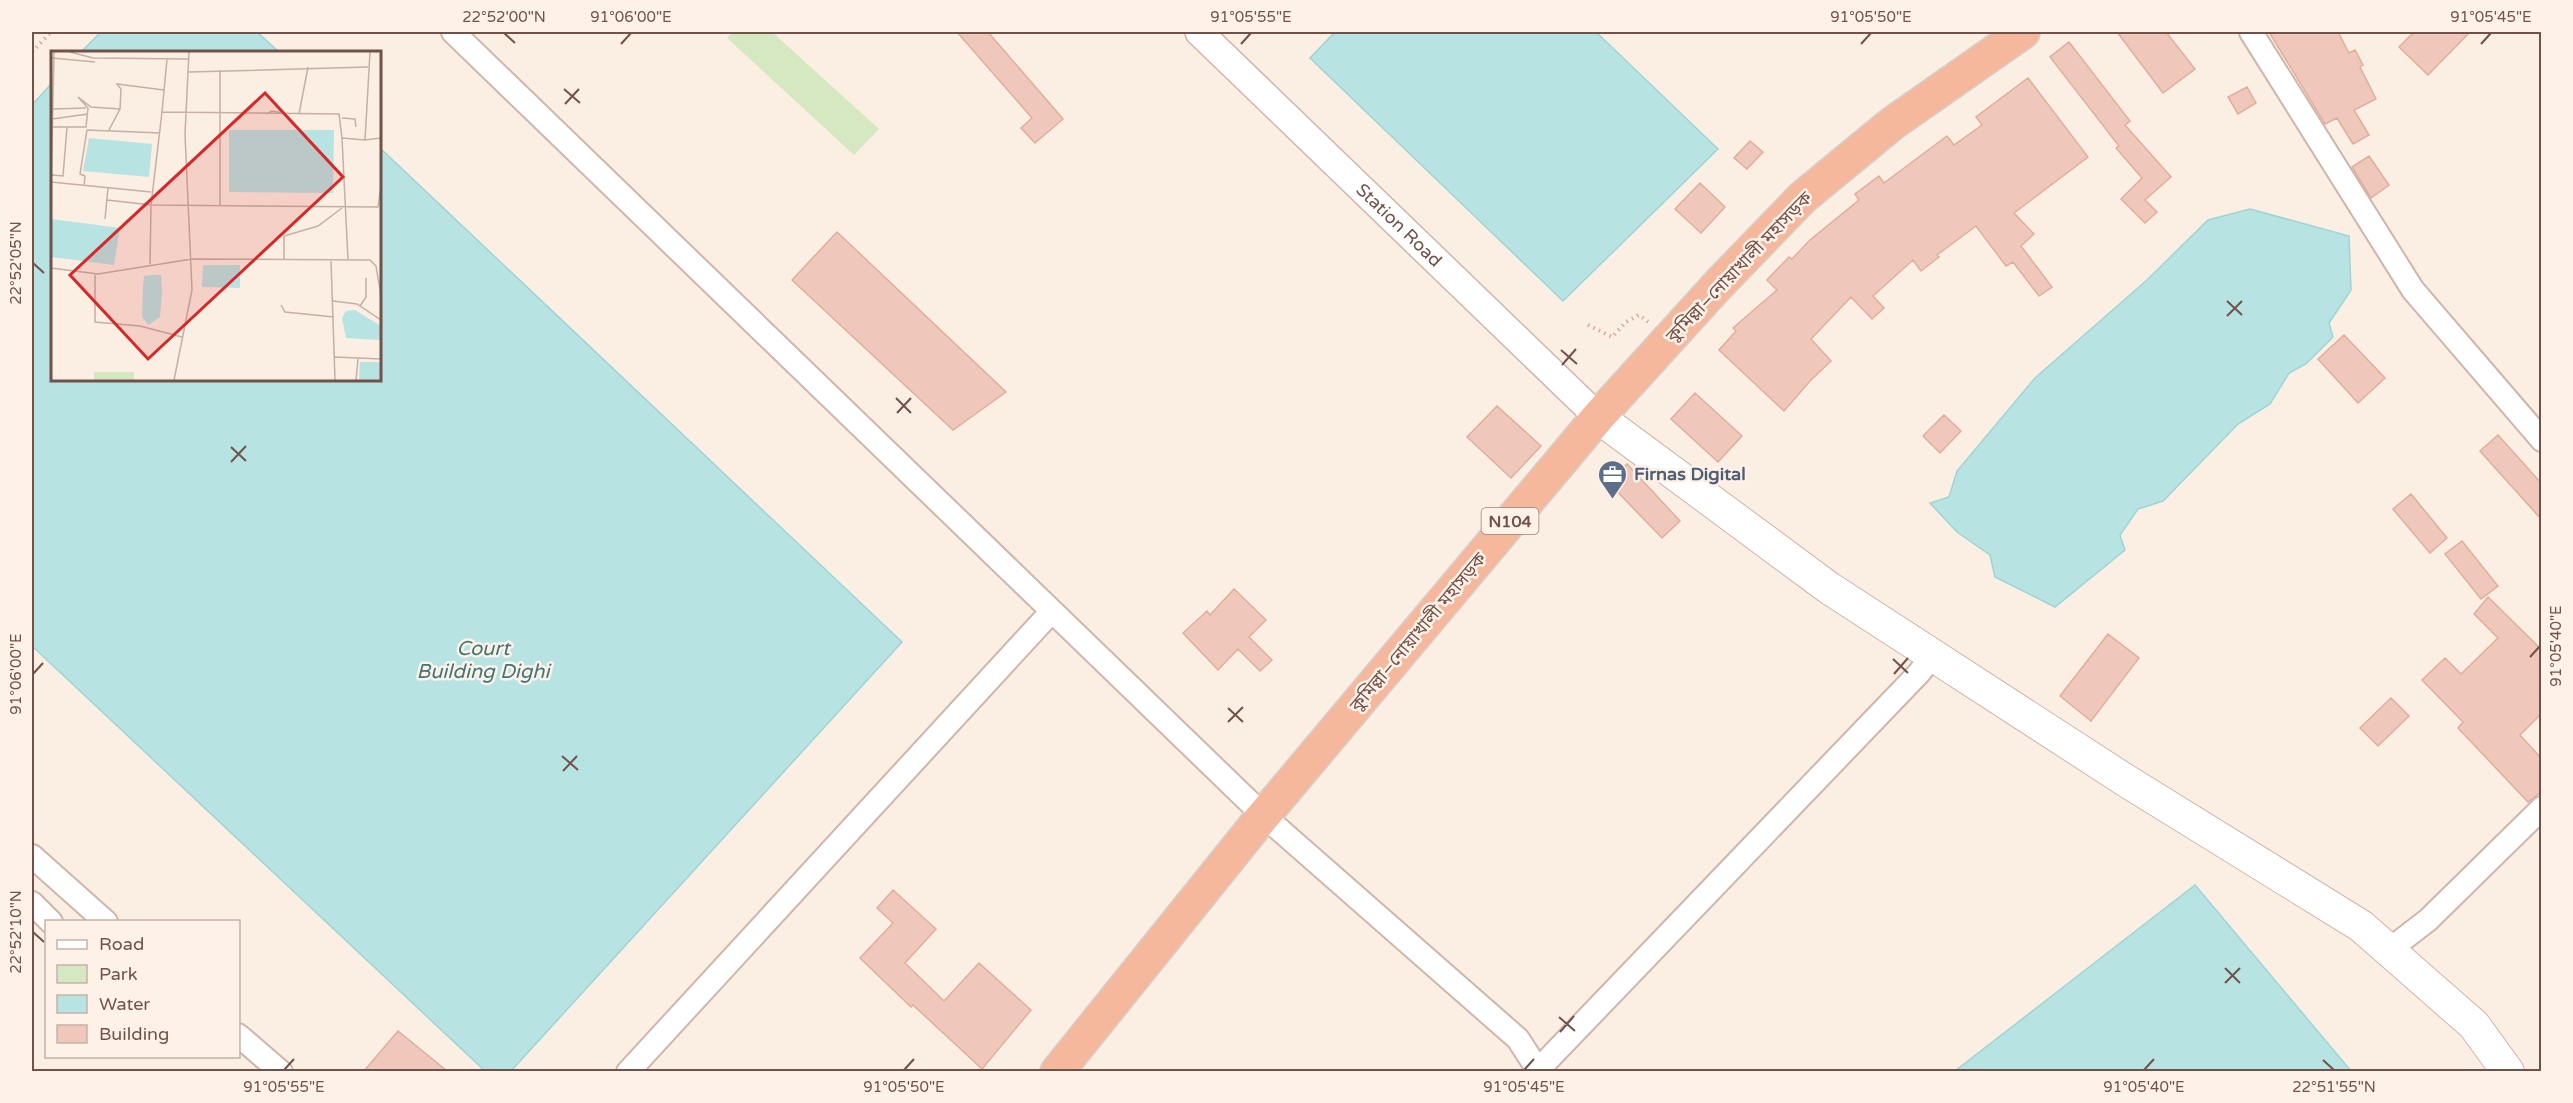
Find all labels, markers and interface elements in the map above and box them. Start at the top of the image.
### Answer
text: 22°52'00"N [462,8,546,26]
text: 91°06'00"E [590,8,672,26]
text: 91°05'55"E [1210,8,1292,26]
text: 91°05'50"E [1830,8,1912,26]
text: 91°05'45"E [2450,8,2532,26]
inset map [51,51,381,381]
street label: Station Road [1352,179,1447,271]
street label: কুমিল্লা–নোয়াখালী মহাসড়ক [1661,187,1817,348]
text: 22°52'05"N [7,221,25,305]
office icon: Firnas Digital [1597,458,1629,500]
place label: Firnas Digital [1634,463,1746,485]
road number: N104 [1482,508,1538,534]
street label: কুমিল্লা–নোয়াখালী মহাসড়ক [1344,548,1491,717]
text: 91°05'40"E [2547,605,2565,687]
text: 91°06'00"E [7,633,25,715]
water label: Court Building Dighi [416,637,553,684]
text: 22°52'10"N [7,890,25,974]
legend [45,920,240,1058]
text: Road [99,933,144,955]
text: Park [99,963,138,985]
text: Water [99,993,150,1015]
text: Building [99,1023,169,1045]
text: 91°05'55"E [243,1078,325,1096]
text: 91°05'50"E [863,1078,945,1096]
text: 91°05'45"E [1483,1078,1565,1096]
text: 91°05'40"E [2103,1078,2185,1096]
text: 22°51'55"N [2292,1078,2376,1096]

